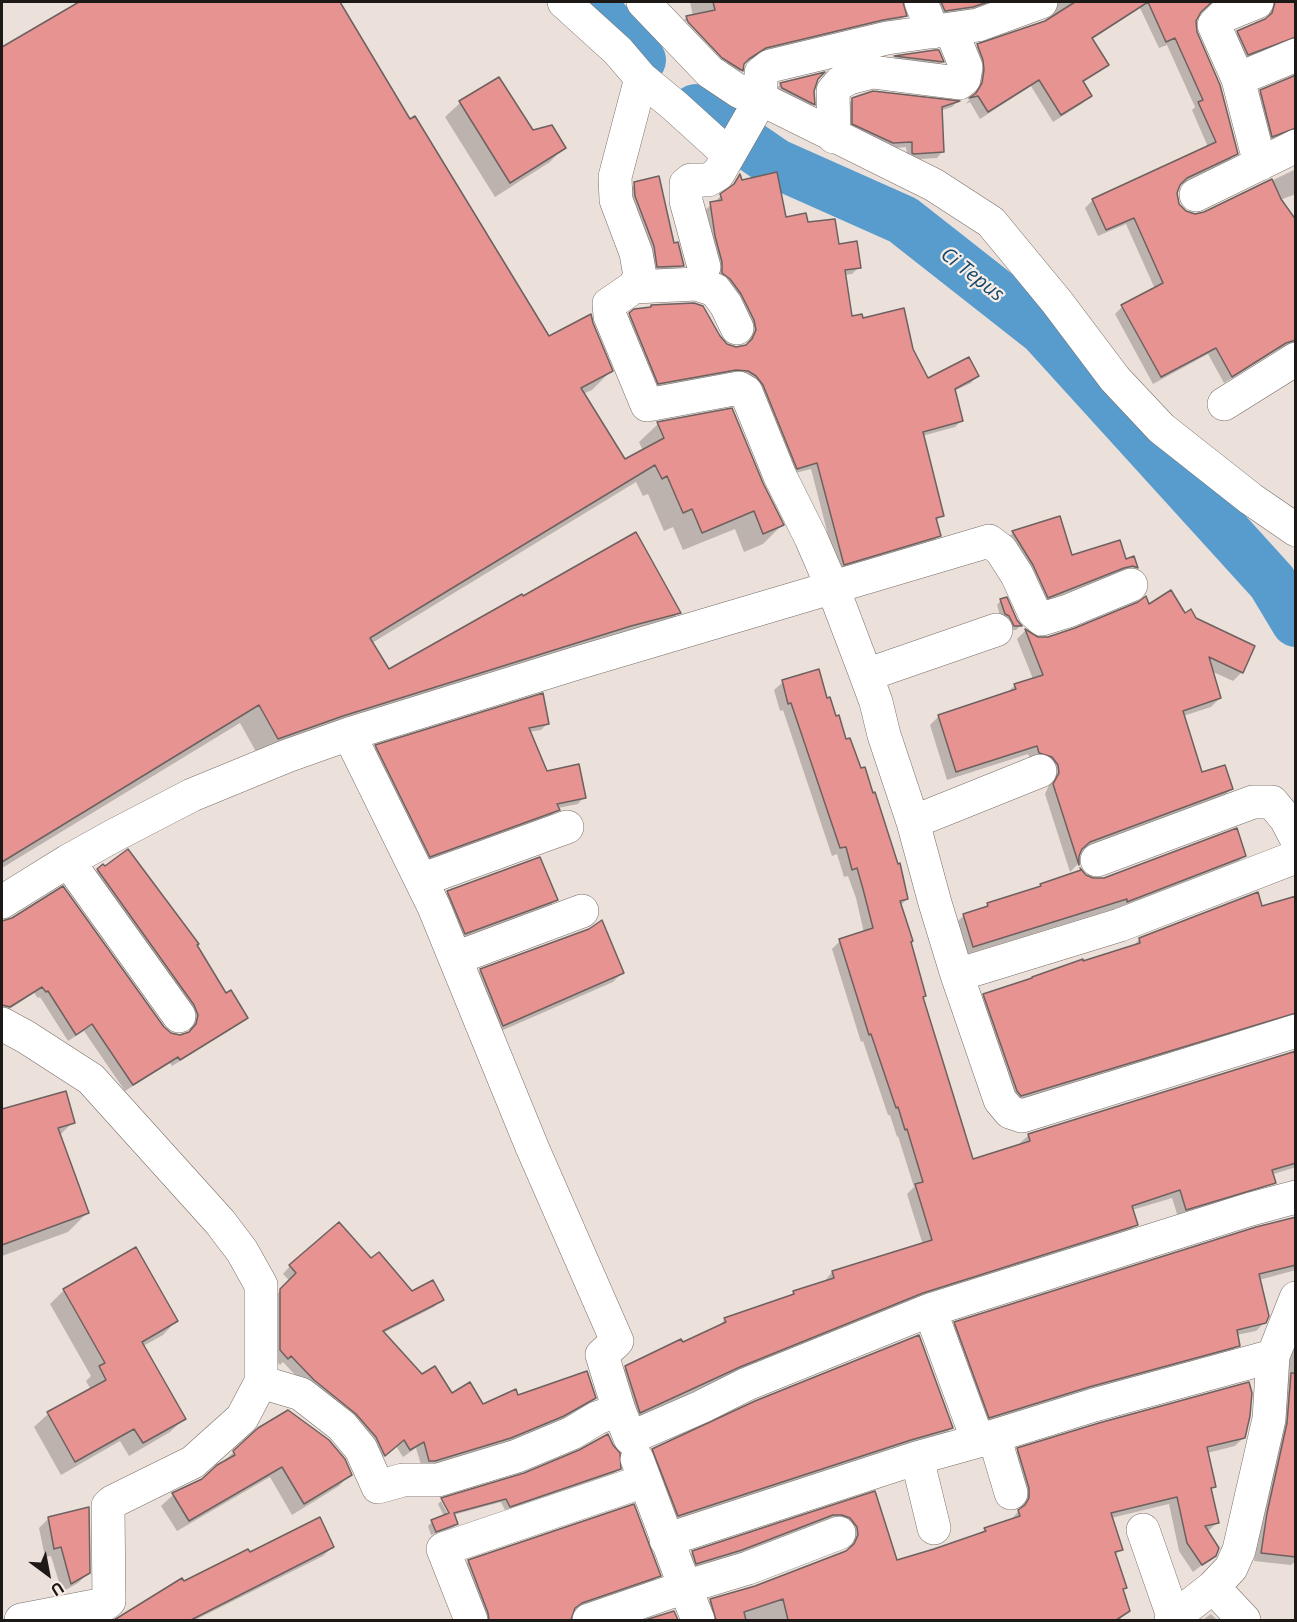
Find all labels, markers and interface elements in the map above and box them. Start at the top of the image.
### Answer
water label: Ci Tepus [936,243,1008,307]
north arrow [18,1544,78,1604]
text: U [47,1577,68,1602]

